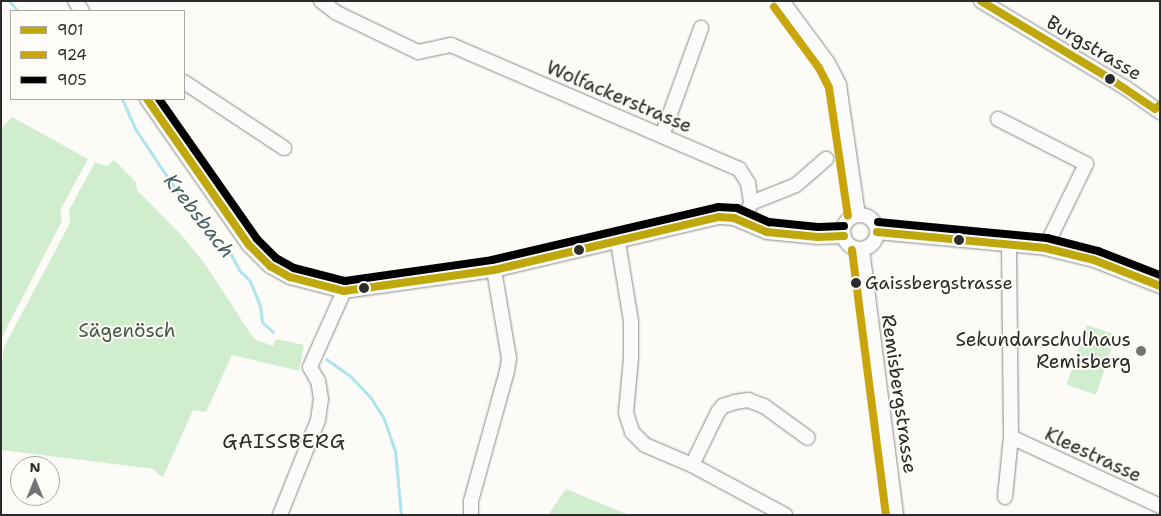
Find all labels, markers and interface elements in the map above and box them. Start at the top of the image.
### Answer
legend [10,10,185,100]
street label: Burgstrasse [1042,11,1146,85]
text: 901 [57,20,84,40]
text: 924 [57,45,87,65]
street label: Wolfackerstrasse [543,56,695,138]
text: 905 [57,70,87,90]
unlabelled marker [1105,74,1115,84]
water label: Krebsbach [159,169,239,263]
unlabelled marker [954,235,964,245]
unlabelled marker [574,245,584,255]
place label: Gaissbergstrasse [865,272,1013,294]
marker: Gaissbergstrasse [851,278,861,288]
unlabelled marker [359,283,369,293]
street label: Remisbergstrasse [877,313,921,475]
park label: Sägenösch [78,320,176,342]
place label: Sekundarschulhaus Remisberg [955,329,1131,373]
marker: Sekundarschulhaus Remisberg [1135,345,1147,357]
street label: Kleestrasse [1041,423,1145,487]
district label: GAISSBERG [221,429,347,453]
north arrow [10,456,60,506]
text: N [29,458,41,476]

